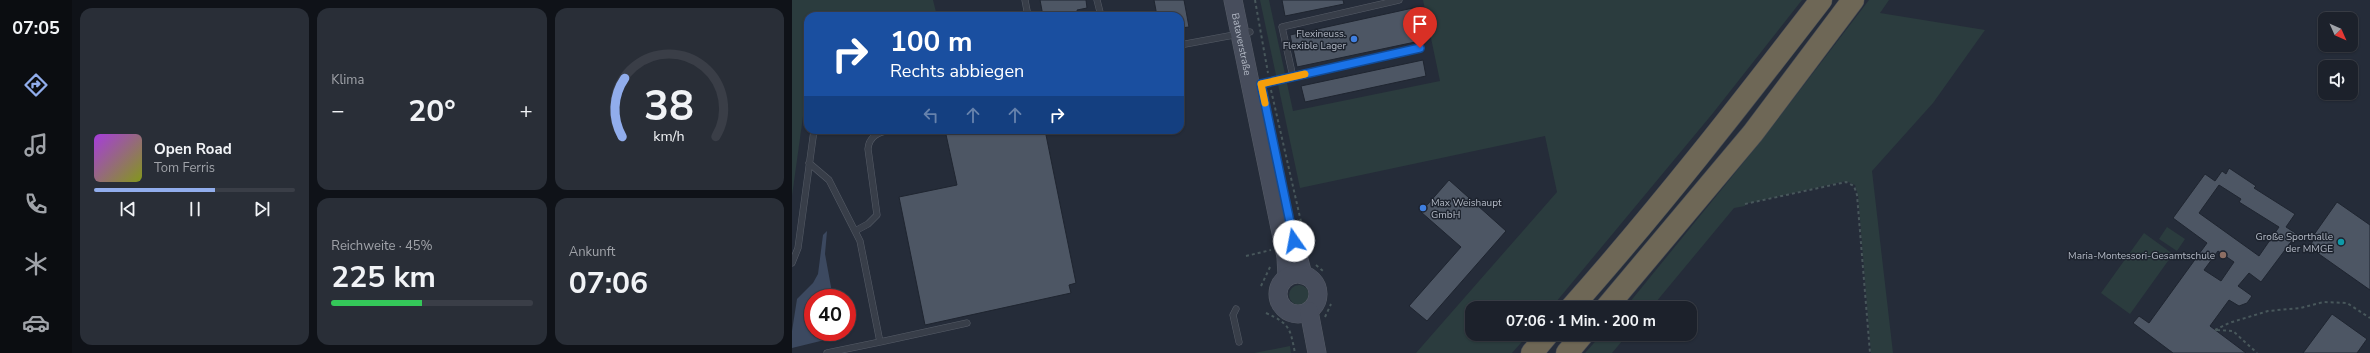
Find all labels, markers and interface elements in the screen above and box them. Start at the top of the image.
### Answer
pin [1403,7.0,1437,48]
street label: Bataverstraße [1228,12,1254,77]
north arrow [2318,12,2358,52]
map controls [2318,12,2358,100]
icon: arrive [1409,13,1431,35]
text: 07:05 [12,16,60,40]
text: 100 m [890,23,973,61]
place label: Flexineuss. Flexible Lager [1283,27,1346,53]
icon: right [824,28,876,80]
marker: Flexineuss. Flexible Lager [1349,34,1359,44]
text: Rechts abbiegen [890,59,1024,83]
button: sound [2318,60,2358,100]
icon: directions [22,71,50,99]
text: Klima [331,71,364,89]
text: 38 [644,78,694,135]
text: 20° [408,91,456,132]
text: − [331,96,345,126]
text: + [519,96,533,126]
icon: left [920,104,942,126]
icon: ahead [962,104,984,126]
icon: ahead [1004,104,1026,126]
icon: right [1046,104,1068,126]
text: km/h [654,127,685,146]
icon: music [22,131,50,159]
text: Open Road [154,139,232,159]
text: Tom Ferris [154,159,215,177]
icon: phone [22,190,50,218]
place label: Max Weishaupt GmbH [1431,196,1502,222]
icon: previous [117,198,139,220]
icon: pause [184,198,206,220]
icon: next [251,198,273,220]
marker: Max Weishaupt GmbH [1418,203,1428,213]
position arrow [1273,220,1315,262]
place label: Große Sporthalle der MMGE [2256,230,2333,256]
text: Reichweite · 45% [331,237,433,255]
marker: Große Sporthalle der MMGE [2336,237,2346,247]
text: Ankunft [569,243,615,261]
place label: Maria-Montessori-Gesamtschule [2068,249,2215,263]
icon: climate [22,250,50,278]
marker: Maria-Montessori-Gesamtschule [2218,250,2228,260]
text: 225 km [331,257,436,298]
text: 07:06 [569,263,648,304]
speed limit sign: 40 [804,289,856,341]
icon: car [22,309,50,337]
text: 07:06 · 1 Min. · 200 m [1506,311,1656,331]

